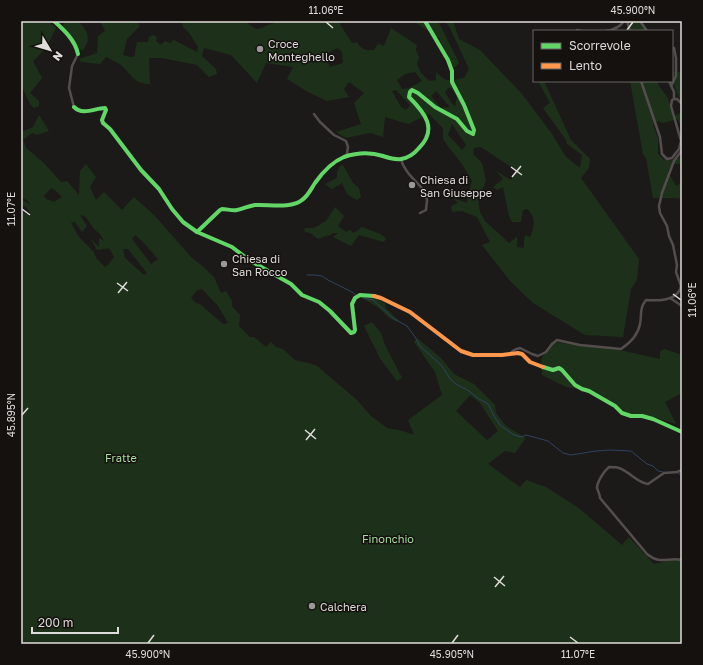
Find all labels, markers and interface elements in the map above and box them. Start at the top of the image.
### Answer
text: 11.06°E [309,4,343,16]
text: 45.900°N [611,4,655,16]
north arrow [30,30,70,70]
legend [533,30,673,82]
place label: Croce Monteghello [268,37,335,63]
text: Scorrevole [569,38,631,53]
marker: Croce Monteghello [255,44,265,54]
text: N [51,49,66,64]
text: Lento [569,58,602,73]
place label: Chiesa di San Giuseppe [420,173,492,199]
marker: Chiesa di San Giuseppe [407,180,417,190]
text: 11.07°E [5,192,17,226]
place label: Chiesa di San Rocco [232,252,288,278]
marker: Chiesa di San Rocco [219,259,229,269]
text: 11.06°E [686,283,698,317]
text: 45.895°N [5,393,17,437]
park label: Fratte [105,451,137,464]
park label: Finonchio [362,532,414,545]
place label: Calchera [320,600,367,613]
marker: Calchera [307,601,317,611]
scale bar [32,609,118,635]
text: 200 m [38,615,73,630]
text: 45.900°N [126,648,170,660]
text: 45.905°N [430,648,474,660]
text: 11.07°E [561,648,595,660]

